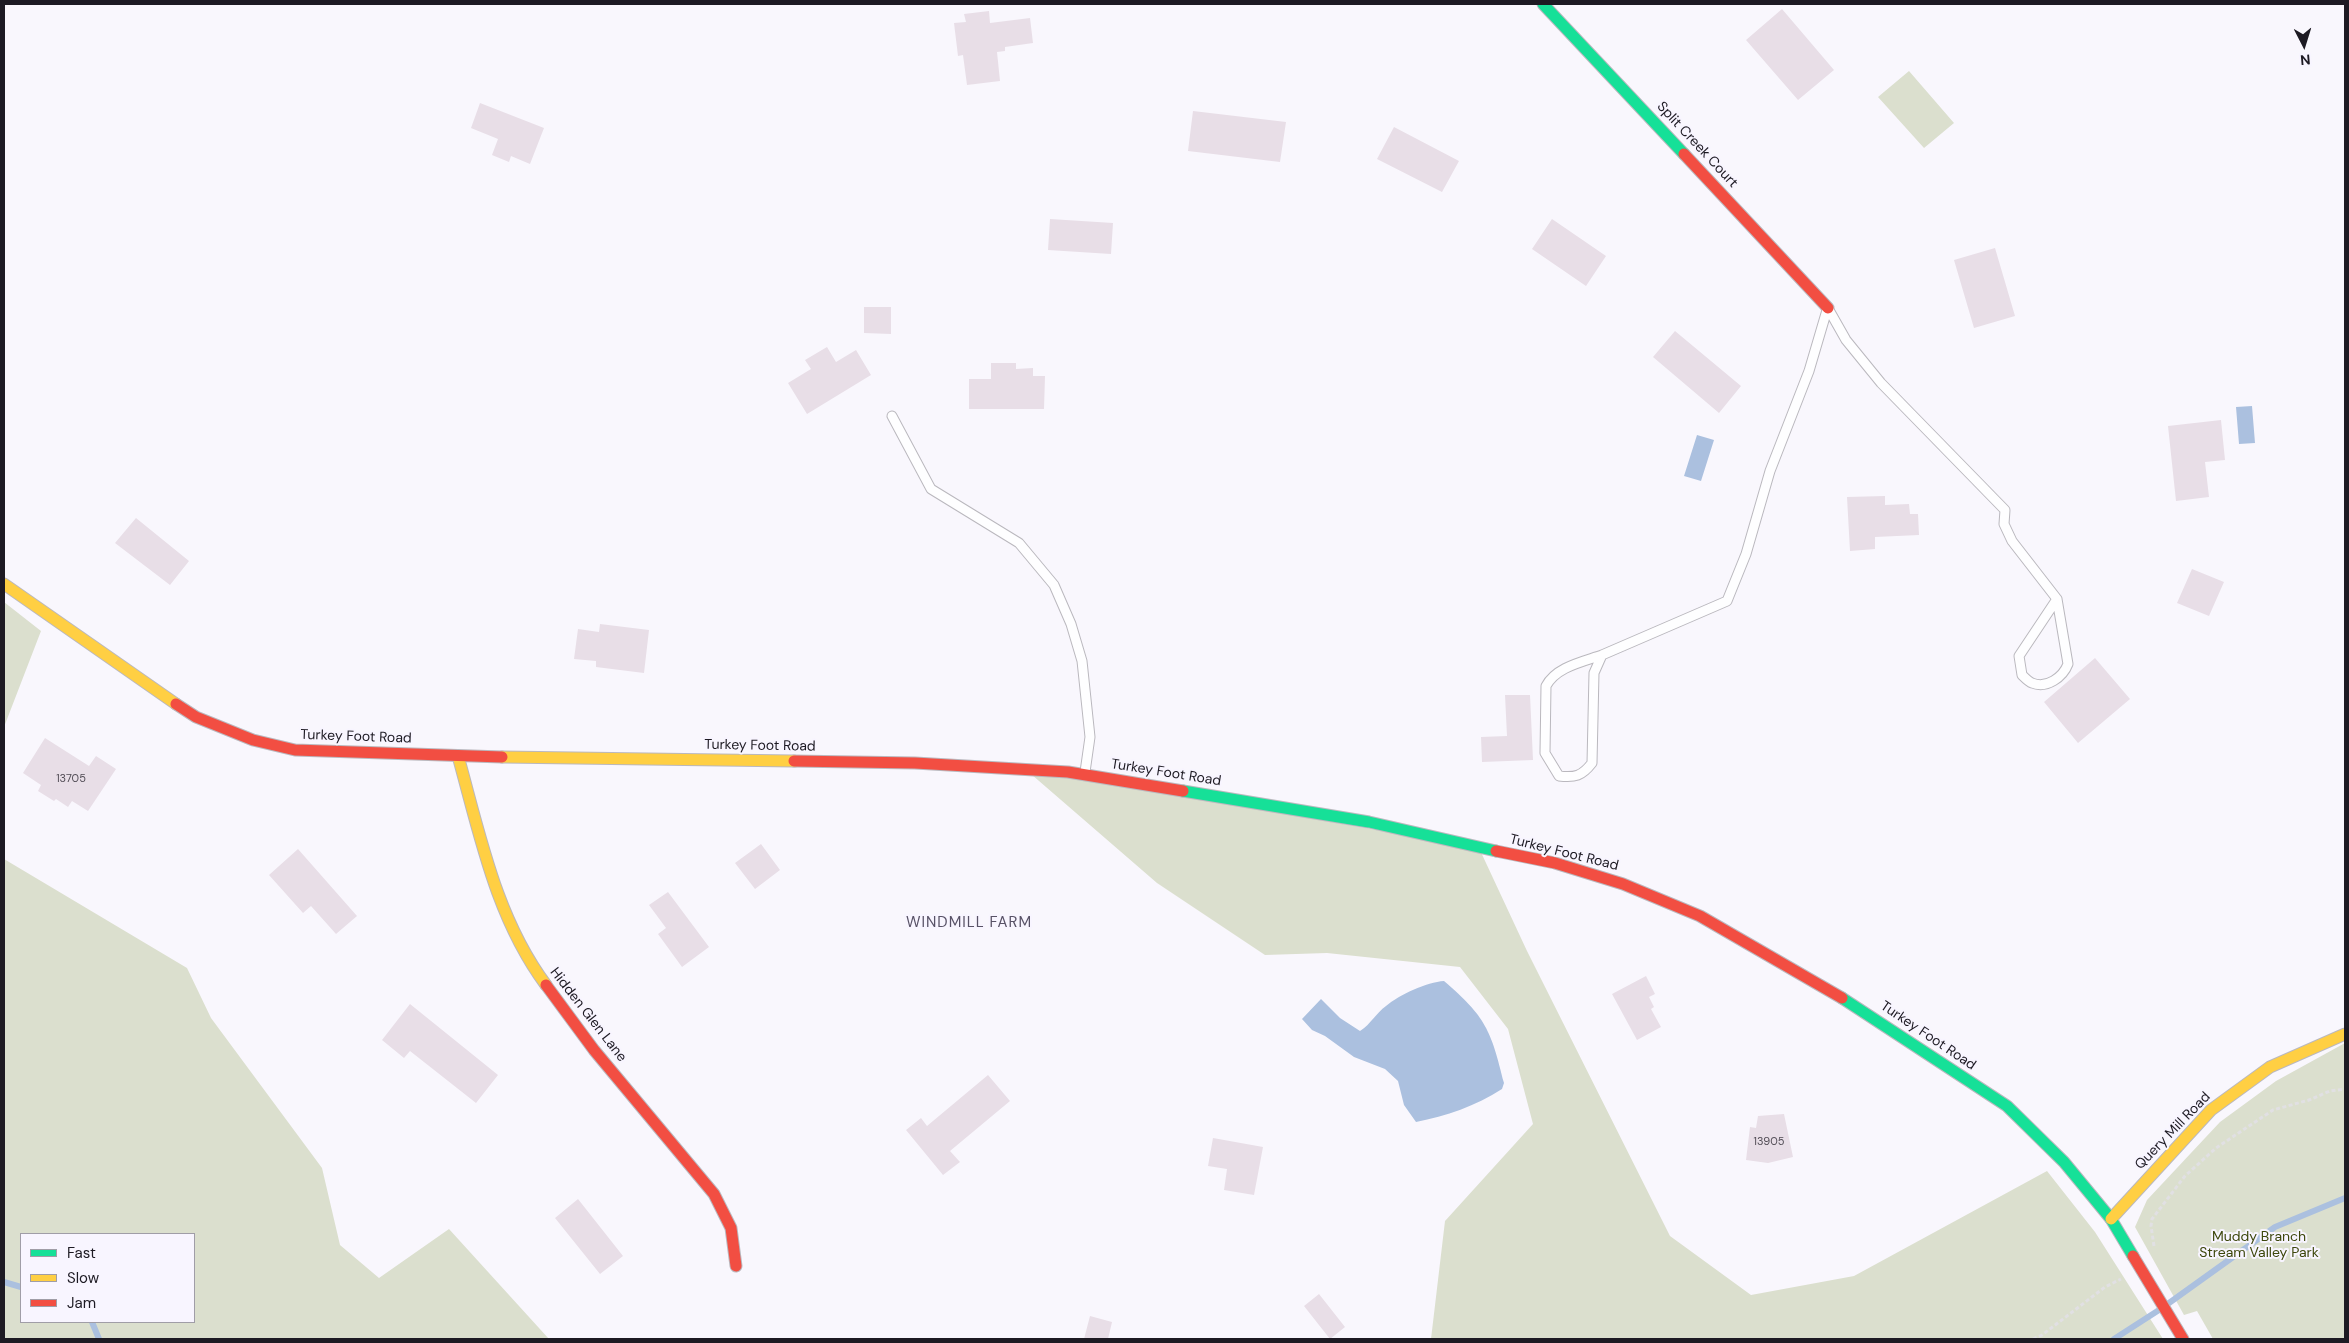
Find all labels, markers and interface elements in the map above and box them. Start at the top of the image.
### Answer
north arrow [2279,20,2329,70]
text: N [2299,51,2311,69]
street label: Split Creek Court [1653,99,1741,191]
street label: Turkey Foot Road [300,727,412,747]
street label: Turkey Foot Road [704,737,816,755]
street label: Turkey Foot Road [1110,756,1222,790]
house number: 13705 [56,772,86,786]
street label: Turkey Foot Road [1508,831,1620,875]
district label: WINDMILL FARM [904,914,1034,932]
street label: Hidden Glen Lane [546,965,630,1065]
street label: Turkey Foot Road [1877,998,1979,1074]
street label: Query Mill Road [2132,1089,2214,1173]
house number: 13905 [1754,1135,1784,1149]
park label: Muddy Branch Stream Valley Park [2199,1229,2319,1262]
legend [20,1233,195,1323]
text: Fast [67,1243,96,1263]
text: Slow [67,1268,99,1288]
text: Jam [67,1293,96,1313]

